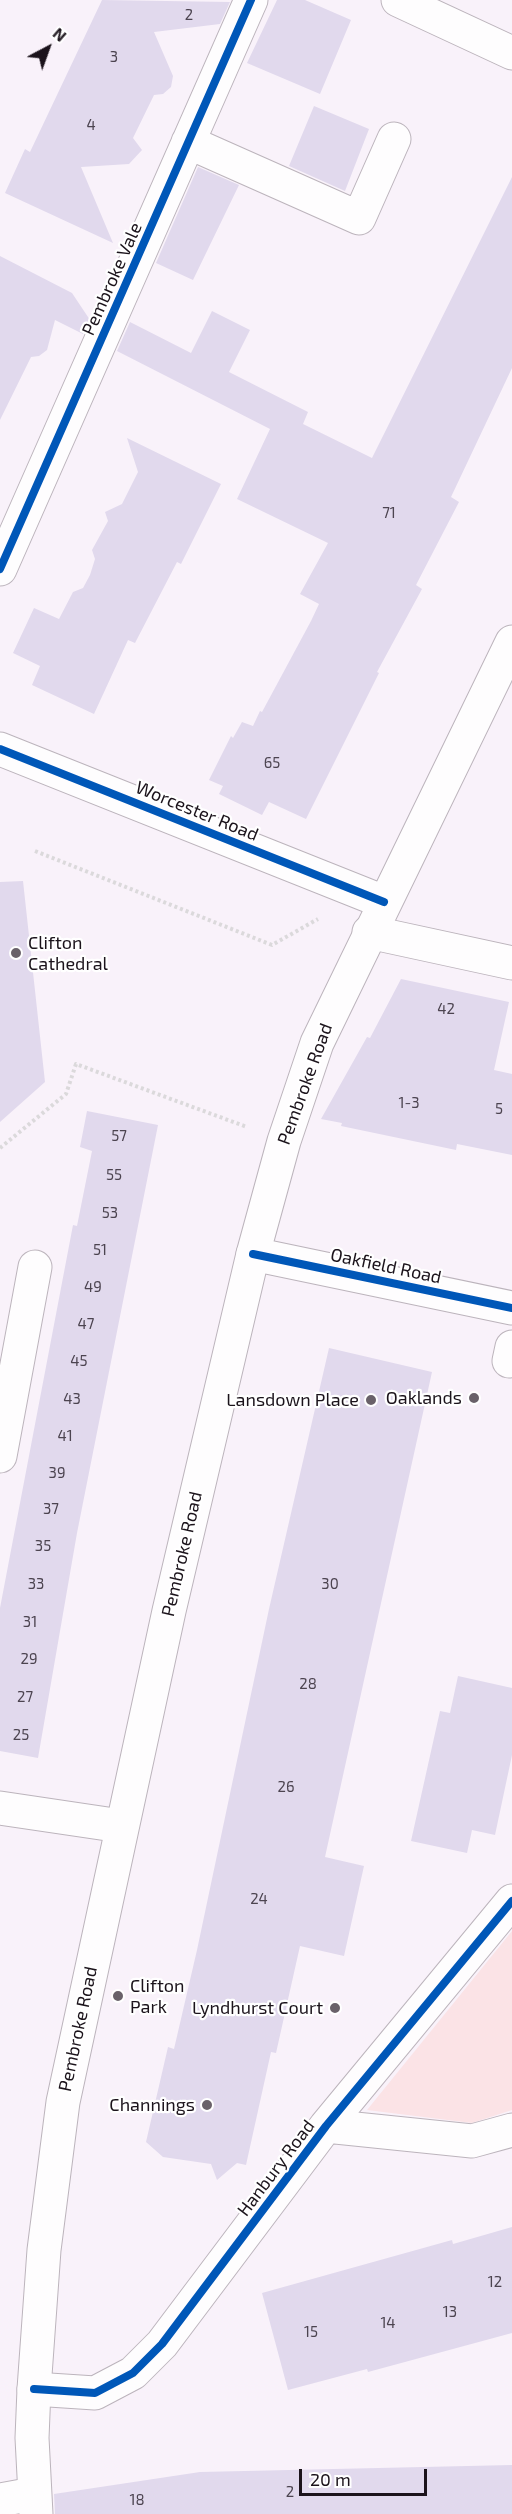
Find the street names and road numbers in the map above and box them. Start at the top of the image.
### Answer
street label: Pembroke Vale [77,219,147,339]
street label: Worcester Road [132,777,262,845]
street label: Pembroke Road [273,1020,337,1148]
street label: Oakfield Road [329,1244,443,1288]
street label: Pembroke Road [157,1489,207,1619]
street label: Pembroke Road [54,1964,102,2094]
street label: Hanbury Road [233,2116,319,2220]

